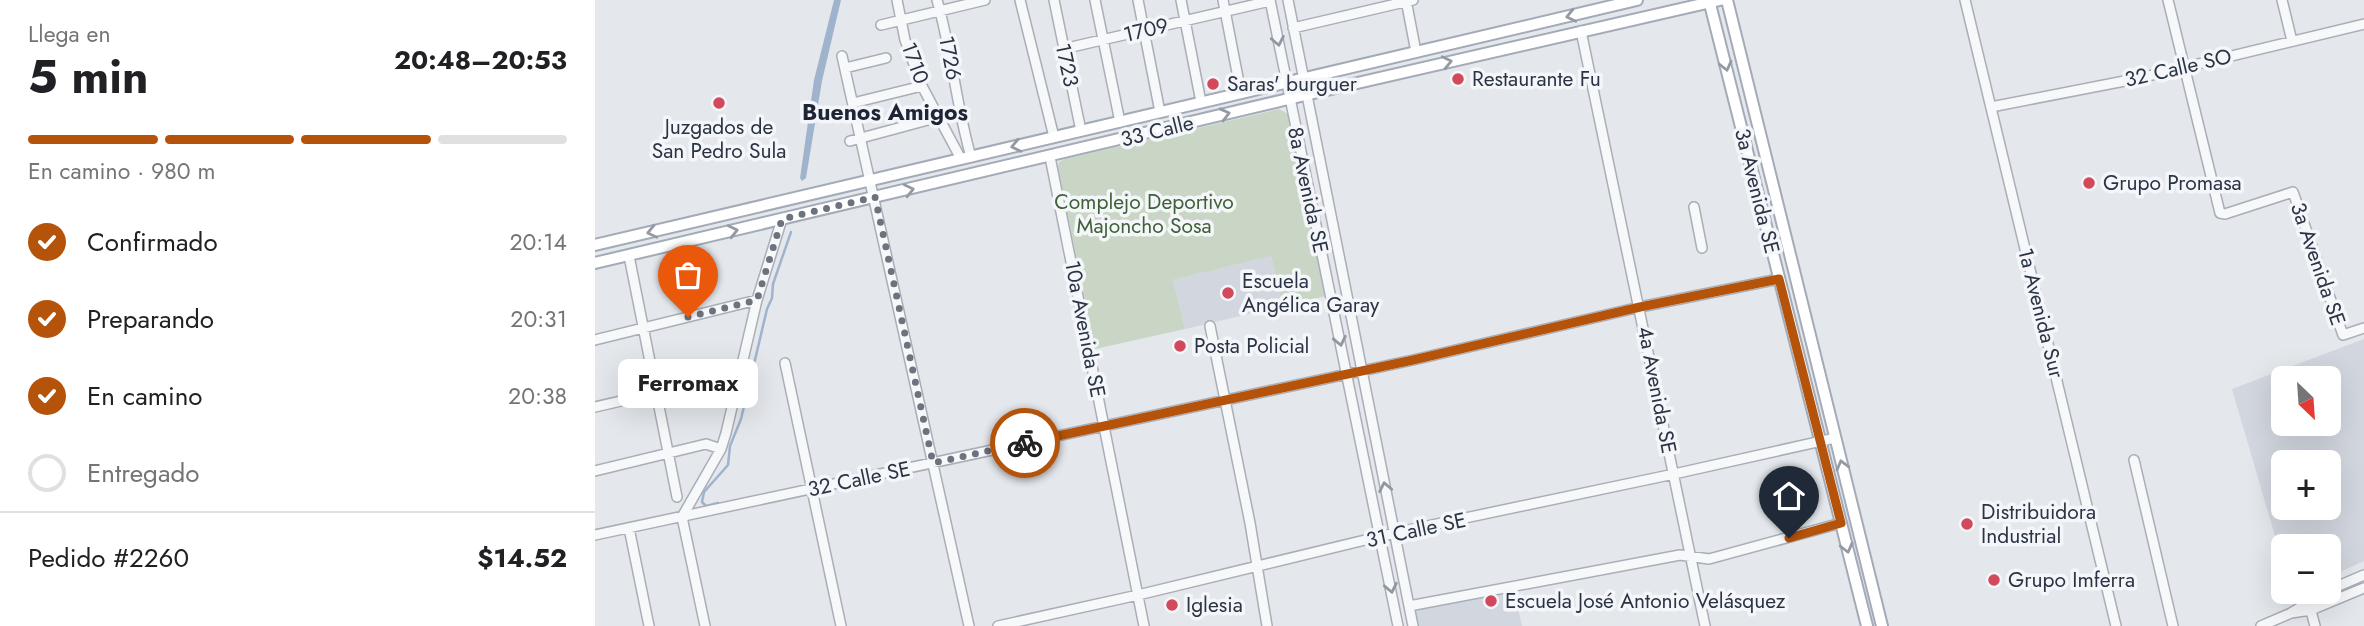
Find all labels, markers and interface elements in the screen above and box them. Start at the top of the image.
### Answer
one-way arrow [1565,7,1577,22]
street label: 1709 [1121,10,1171,50]
text: Llega en [28,17,110,51]
street label: 1726 [931,33,969,83]
one-way arrow [1270,35,1285,47]
street label: 1710 [894,38,936,88]
street label: 1723 [1048,40,1086,90]
text: 20:48–20:53 [394,41,567,79]
street label: 32 Calle SO [2121,41,2235,95]
text: 5 min [28,44,148,110]
one-way arrow [1441,56,1453,71]
one-way arrow [1718,60,1732,72]
place label: Restaurante Fu [1472,64,1601,94]
place label: Saras' burguer [1227,69,1358,99]
marker: Restaurante Fu [1450,71,1466,87]
marker: Saras' burguer [1205,76,1221,92]
marker: Juzgados de San Pedro Sula [711,95,727,111]
district label: Buenos Amigos [802,95,968,129]
street label: 33 Calle [1117,107,1197,155]
one-way arrow [1219,108,1231,122]
place label: Juzgados de San Pedro Sula [652,112,786,166]
street label: 8a Avenida SE [1280,124,1336,256]
street label: 3a Avenida SE [1727,125,1787,257]
one-way arrow [1010,138,1022,152]
text: En camino · 980 m [28,154,215,188]
place label: Grupo Promasa [2103,168,2242,198]
marker: Grupo Promasa [2081,175,2097,191]
one-way arrow [903,183,915,198]
park label: Complejo Deportivo Majoncho Sosa [1054,187,1234,241]
street label: 3a Avenida SE [2283,198,2353,330]
icon: check [28,223,66,261]
text: Confirmado [87,223,218,261]
one-way arrow [646,223,658,238]
text: 20:14 [509,225,567,259]
one-way arrow [727,225,739,239]
pin [658,245,718,317]
street label: 1a Avenida Sur [2010,245,2072,382]
icon: bag [669,256,707,294]
street label: 10a Avenida SE [1057,258,1113,400]
place label: Escuela Angélica Garay [1242,266,1380,320]
marker: Escuela Angélica Garay [1220,285,1236,301]
icon: check [28,300,66,338]
text: Preparando [87,300,214,338]
text: 20:31 [510,302,567,336]
street label: 4a Avenida SE [1630,324,1684,456]
place label: Posta Policial [1194,331,1309,361]
one-way arrow [1331,335,1346,347]
marker: Posta Policial [1172,338,1188,354]
callout: Ferromax [618,359,758,408]
text: Ferromax [638,366,738,400]
north arrow [2271,366,2341,436]
map controls [2271,366,2341,604]
icon: check [28,377,66,415]
text: En camino [87,377,203,415]
text: 20:38 [508,379,567,413]
courier [990,408,1060,478]
icon: bike [1006,424,1044,462]
button: + [2271,450,2341,520]
text: Entregado [87,454,199,492]
street label: 32 Calle SE [805,454,913,504]
one-way arrow [1836,459,1850,471]
pin [1759,466,1819,538]
icon: home [1770,477,1808,515]
one-way arrow [1378,481,1393,493]
place label: Distribuidora Industrial [1981,497,2096,551]
street label: 31 Calle SE [1363,505,1469,555]
marker: Distribuidora Industrial [1959,516,1975,532]
button: − [2271,534,2341,604]
text: Pedido #2260 [28,539,189,577]
text: $14.52 [477,539,567,577]
one-way arrow [1839,542,1853,554]
place label: Grupo Imferra [2008,565,2135,595]
marker: Grupo Imferra [1986,572,2002,588]
one-way arrow [1382,582,1397,594]
place label: Escuela José Antonio Velásquez [1505,586,1786,616]
place label: Iglesia [1186,590,1243,620]
marker: Escuela José Antonio Velásquez [1483,593,1499,609]
marker: Iglesia [1164,597,1180,613]

